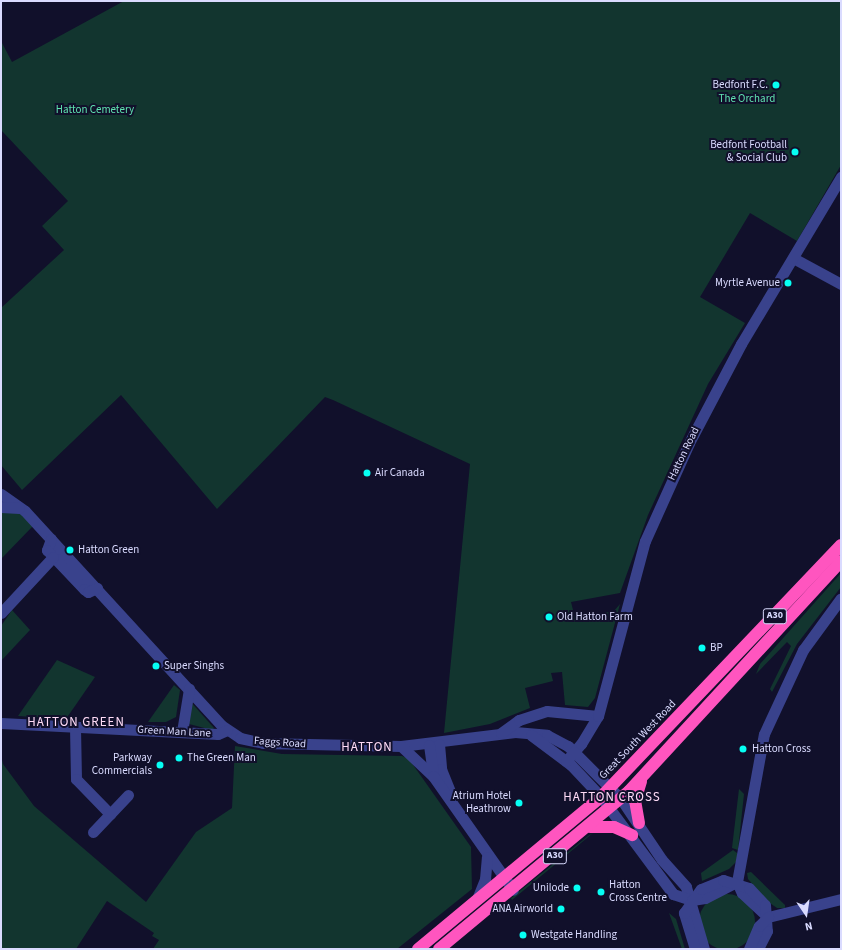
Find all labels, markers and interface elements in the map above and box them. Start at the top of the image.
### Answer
place label: Bedfont F.C. [713,78,768,92]
marker: Bedfont F.C. [771,80,781,90]
park label: The Orchard [719,92,775,106]
park label: Hatton Cemetery [56,103,134,117]
place label: Bedfont Football & Social Club [710,139,787,165]
marker: Bedfont Football & Social Club [790,147,800,157]
place label: Myrtle Avenue [715,276,780,290]
marker: Myrtle Avenue [783,278,793,288]
street label: Hatton Road [665,425,703,483]
place label: Air Canada [375,466,425,480]
marker: Air Canada [362,468,372,478]
place label: Hatton Green [78,543,139,557]
marker: Hatton Green [65,545,75,555]
road number: A30 [762,608,788,624]
place label: Old Hatton Farm [557,610,633,624]
marker: Old Hatton Farm [544,612,554,622]
place label: BP [710,641,723,655]
marker: BP [697,643,707,653]
place label: Super Singhs [164,659,224,673]
marker: Super Singhs [151,661,161,671]
street label: Great South West Road [597,698,679,782]
district label: HATTON GREEN [27,714,125,730]
street label: Green Man Lane [137,723,211,741]
street label: Faggs Road [254,735,306,751]
district label: HATTON [341,739,393,755]
place label: Hatton Cross [752,742,811,756]
marker: Hatton Cross [737,743,749,755]
place label: The Green Man [187,751,256,765]
place label: Parkway Commercials [92,752,152,778]
marker: The Green Man [174,753,184,763]
marker: Parkway Commercials [155,760,165,770]
district label: HATTON CROSS [563,789,661,805]
place label: Atrium Hotel Heathrow [453,790,511,816]
marker: Atrium Hotel Heathrow [514,798,524,808]
road number: A30 [542,848,568,864]
place label: Hatton Cross Centre [609,879,667,905]
place label: Unilode [533,881,569,895]
marker: Unilode [572,883,582,893]
marker: Hatton Cross Centre [596,887,606,897]
north arrow [786,894,826,934]
place label: ANA Airworld [492,902,553,916]
marker: ANA Airworld [556,904,566,914]
text: N [804,918,814,934]
place label: Westgate Handling [531,928,617,942]
marker: Westgate Handling [518,930,528,940]

